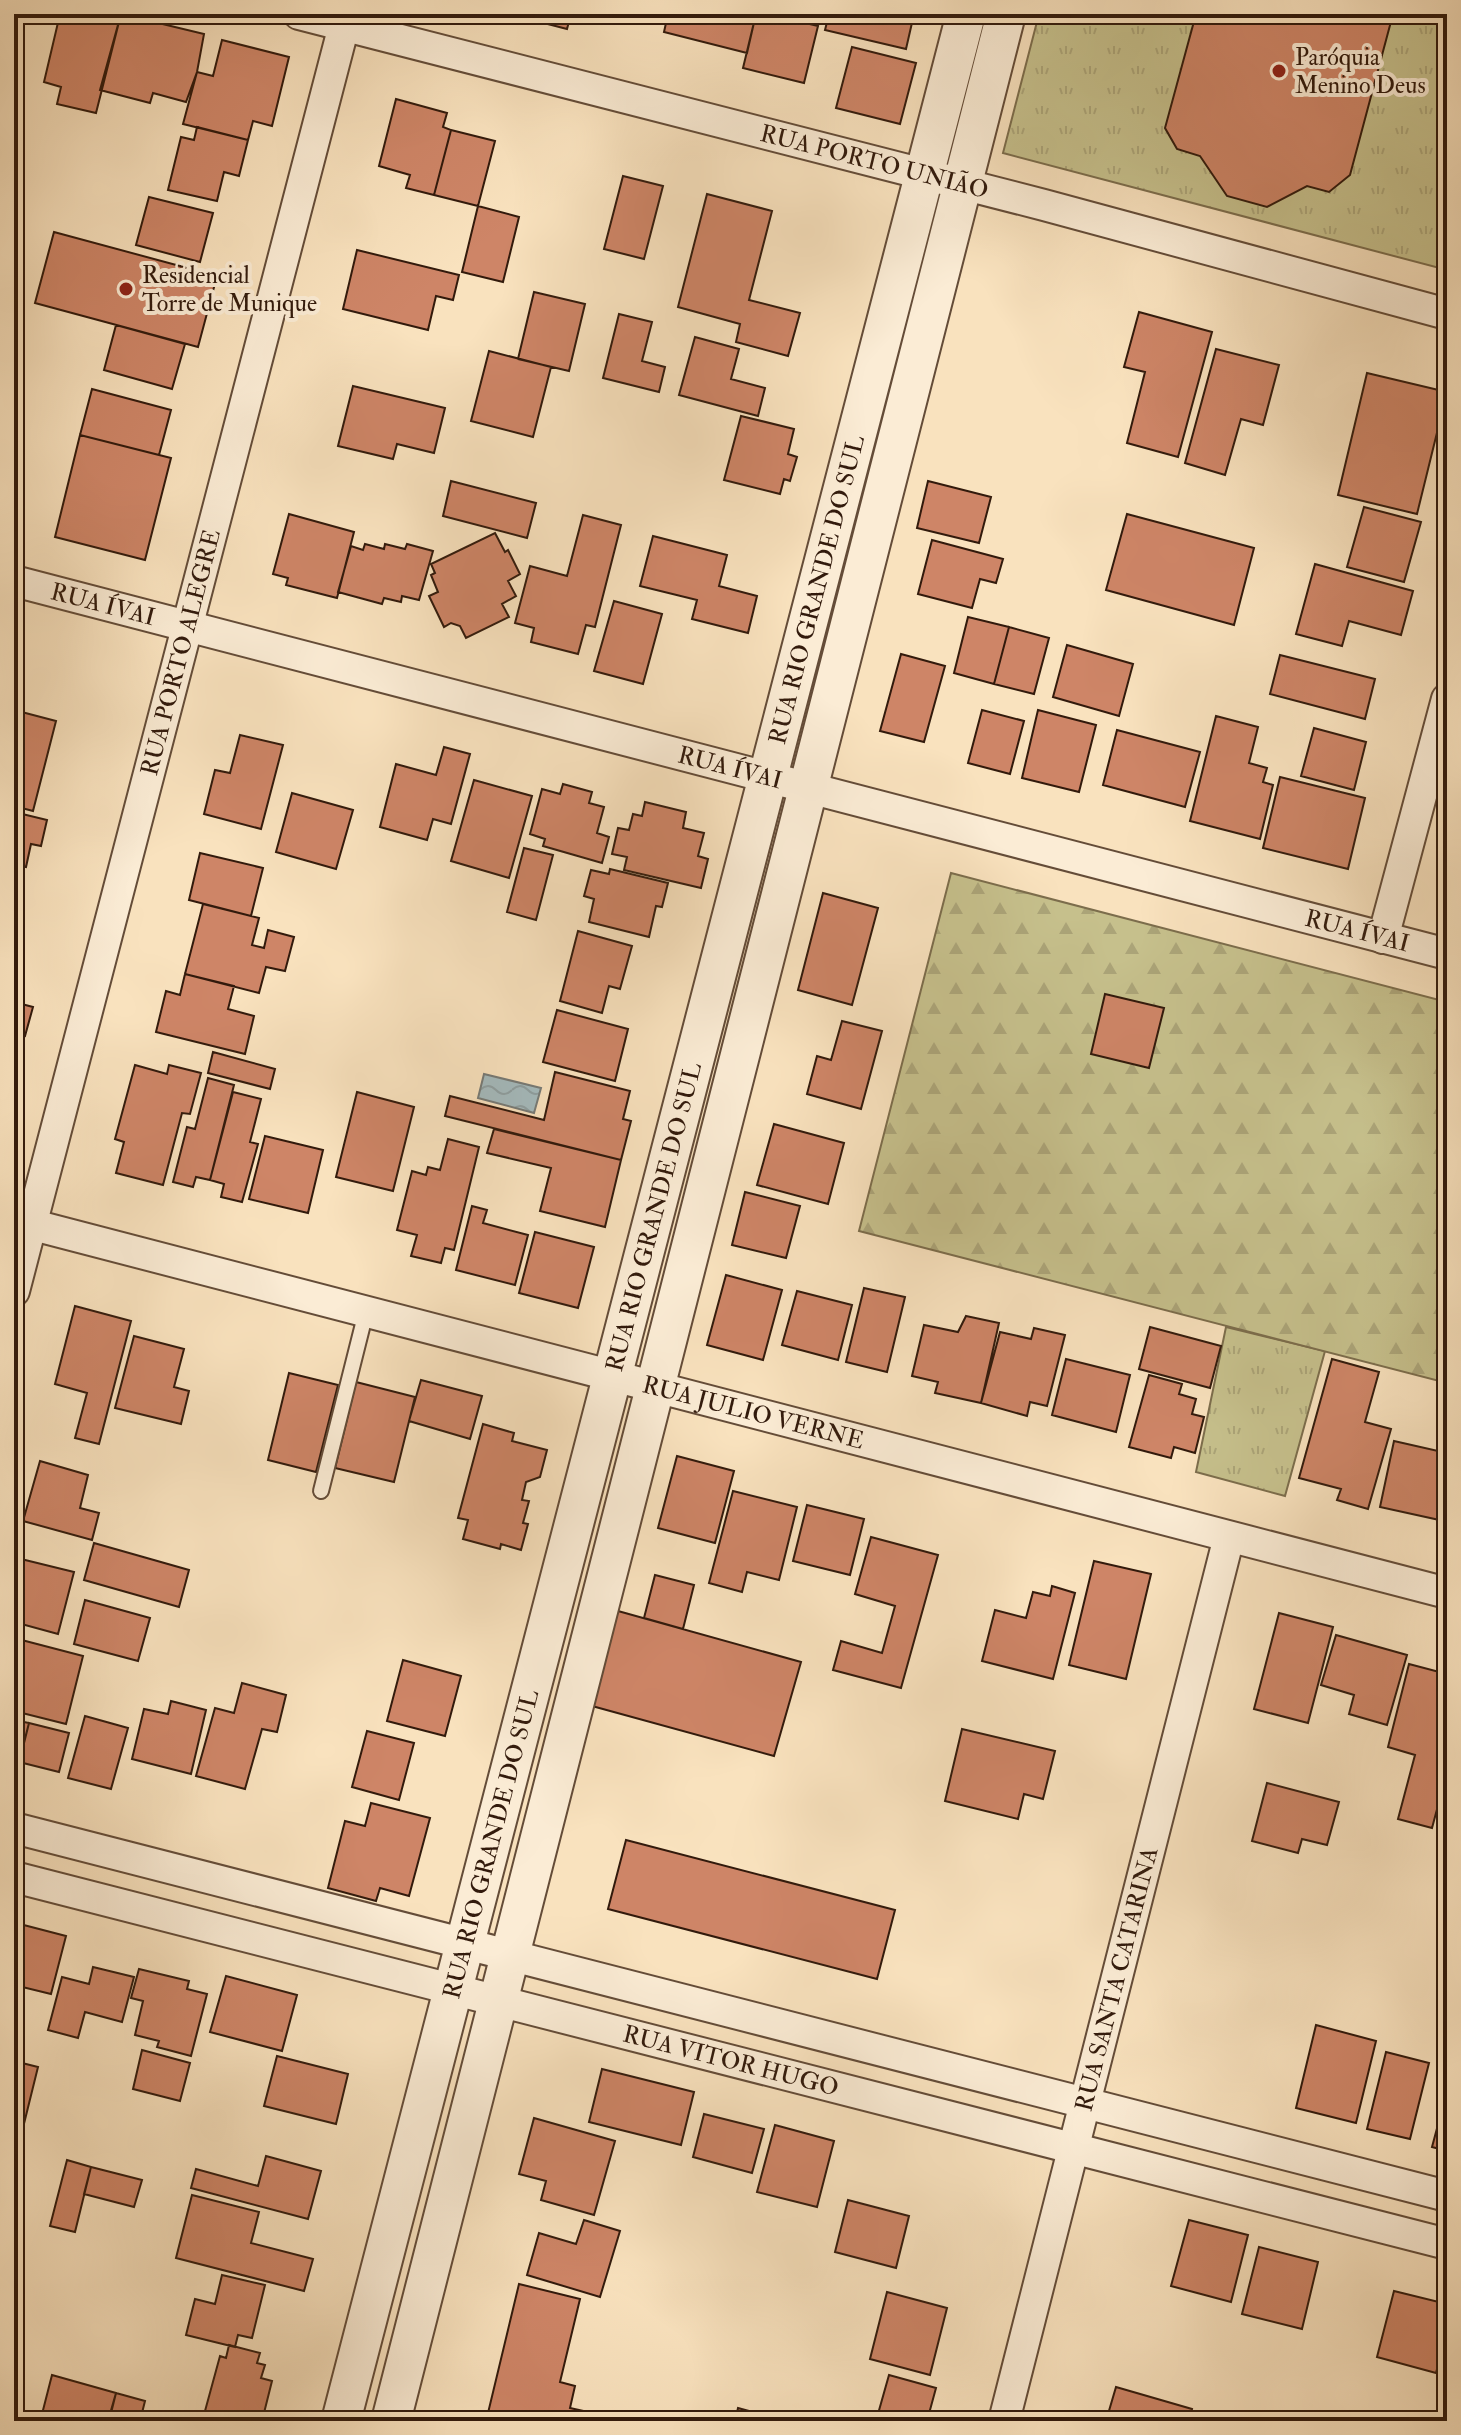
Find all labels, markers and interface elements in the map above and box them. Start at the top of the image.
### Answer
place label: Paróquia Menino Deus [1295,42,1426,101]
marker: Paróquia Menino Deus [1270,62,1288,80]
street label: RUA PORTO UNIÃO [757,118,992,206]
place label: Residencial Torre de Munique [142,260,317,319]
marker: Residencial Torre de Munique [117,280,135,298]
street label: RUA RIO GRANDE DO SUL [762,431,872,748]
street label: RUA PORTO ALEGRE [134,526,228,779]
street label: RUA ÍVAI [47,576,158,633]
street label: RUA ÍVAI [674,739,786,796]
street label: RUA ÍVAI [1302,903,1413,960]
street label: RUA RIO GRANDE DO SUL [599,1058,709,1375]
street label: RUA JULIO VERNE [639,1369,867,1457]
street label: RUA RIO GRANDE DO SUL [436,1686,546,2002]
street label: RUA SANTA CATARINA [1068,1844,1165,2115]
street label: RUA VITOR HUGO [620,2019,842,2104]

